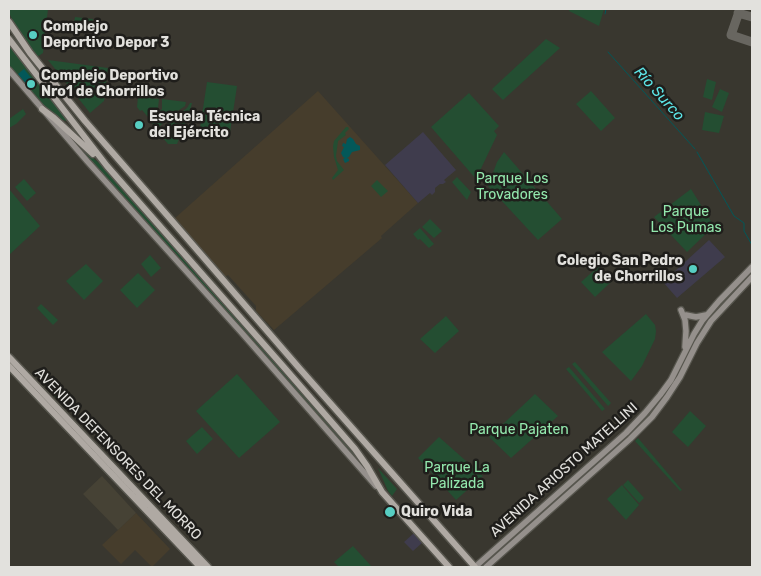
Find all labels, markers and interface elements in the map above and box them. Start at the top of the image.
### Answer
place label: Complejo Deportivo Depor 3 [43,19,170,52]
marker: Complejo Deportivo Depor 3 [27,29,39,41]
water label: Río Surco [630,63,688,125]
place label: Complejo Deportivo Nro1 de Chorrillos [41,68,178,100]
marker: Complejo Deportivo Nro1 de Chorrillos [25,78,37,90]
place label: Escuela Técnica del Ejército [149,109,260,142]
marker: Escuela Técnica del Ejército [133,119,145,131]
park label: Parque Los Trovadores [476,171,548,203]
park label: Parque Los Pumas [650,204,722,236]
place label: Colegio San Pedro de Chorrillos [557,253,683,286]
marker: Colegio San Pedro de Chorrillos [687,263,699,275]
street label: AVENIDA DEFENSORES DEL MORRO [31,365,205,543]
street label: AVENIDA ARIOSTO MATELLINI [487,399,641,541]
park label: Parque Pajaten [469,422,569,438]
park label: Parque La Palizada [424,460,490,492]
place label: Quiro Vida [401,504,472,520]
marker: Quiro Vida [383,505,397,519]

